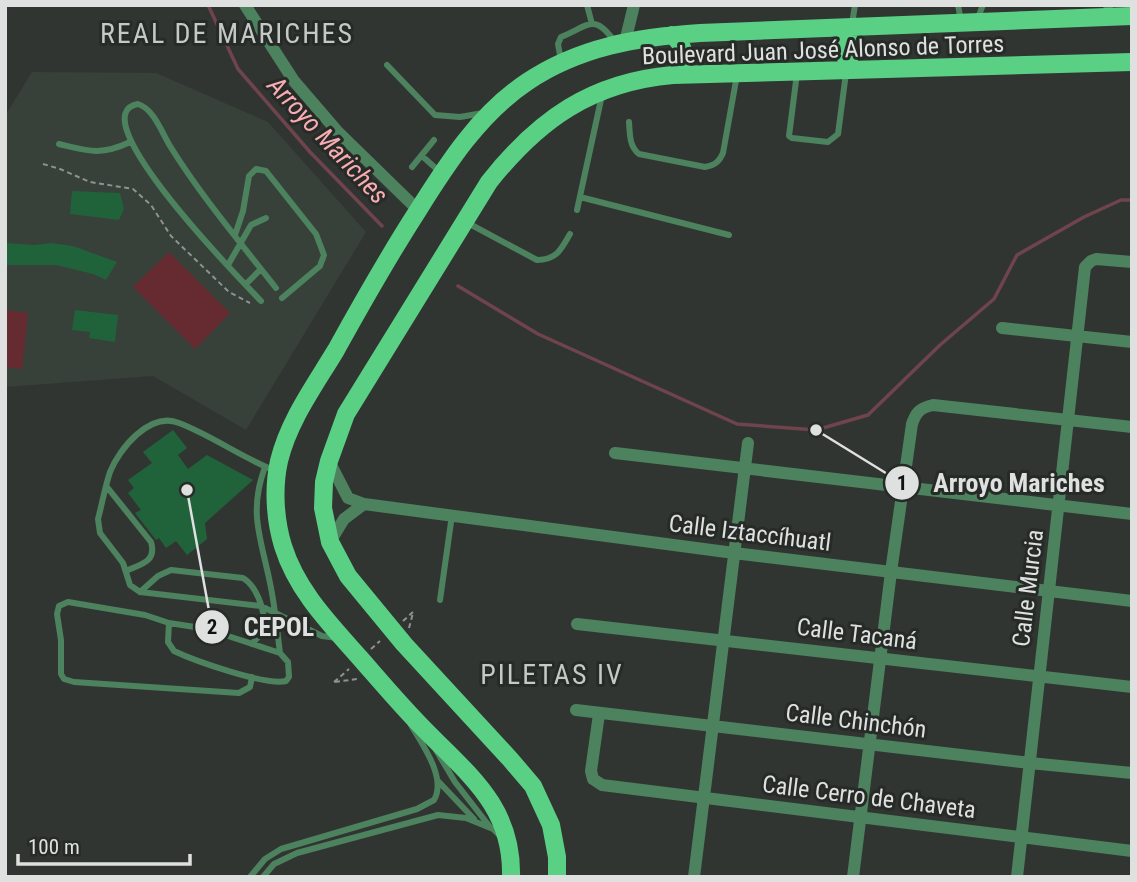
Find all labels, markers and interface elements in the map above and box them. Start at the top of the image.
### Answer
district label: REAL DE MARICHES [100,17,354,50]
street label: Boulevard Juan José Alonso de Torres [641,30,1005,70]
water label: Arroyo Mariches [261,70,394,210]
callout: Arroyo Mariches [884,459,1119,506]
text: Arroyo Mariches [933,468,1105,498]
text: 1 [897,471,907,495]
street label: Calle Iztaccíhuatl [667,509,833,557]
street label: Calle Murcia [1007,528,1049,648]
callout: CEPOL [195,604,328,651]
text: CEPOL [244,612,314,642]
street label: Calle Tacaná [795,613,919,655]
text: 2 [207,615,217,639]
district label: PILETAS IV [480,658,624,691]
street label: Calle Chinchón [784,698,928,744]
street label: Calle Cerro de Chaveta [761,770,977,824]
scale bar [18,822,189,866]
text: 100 m [28,835,80,859]

